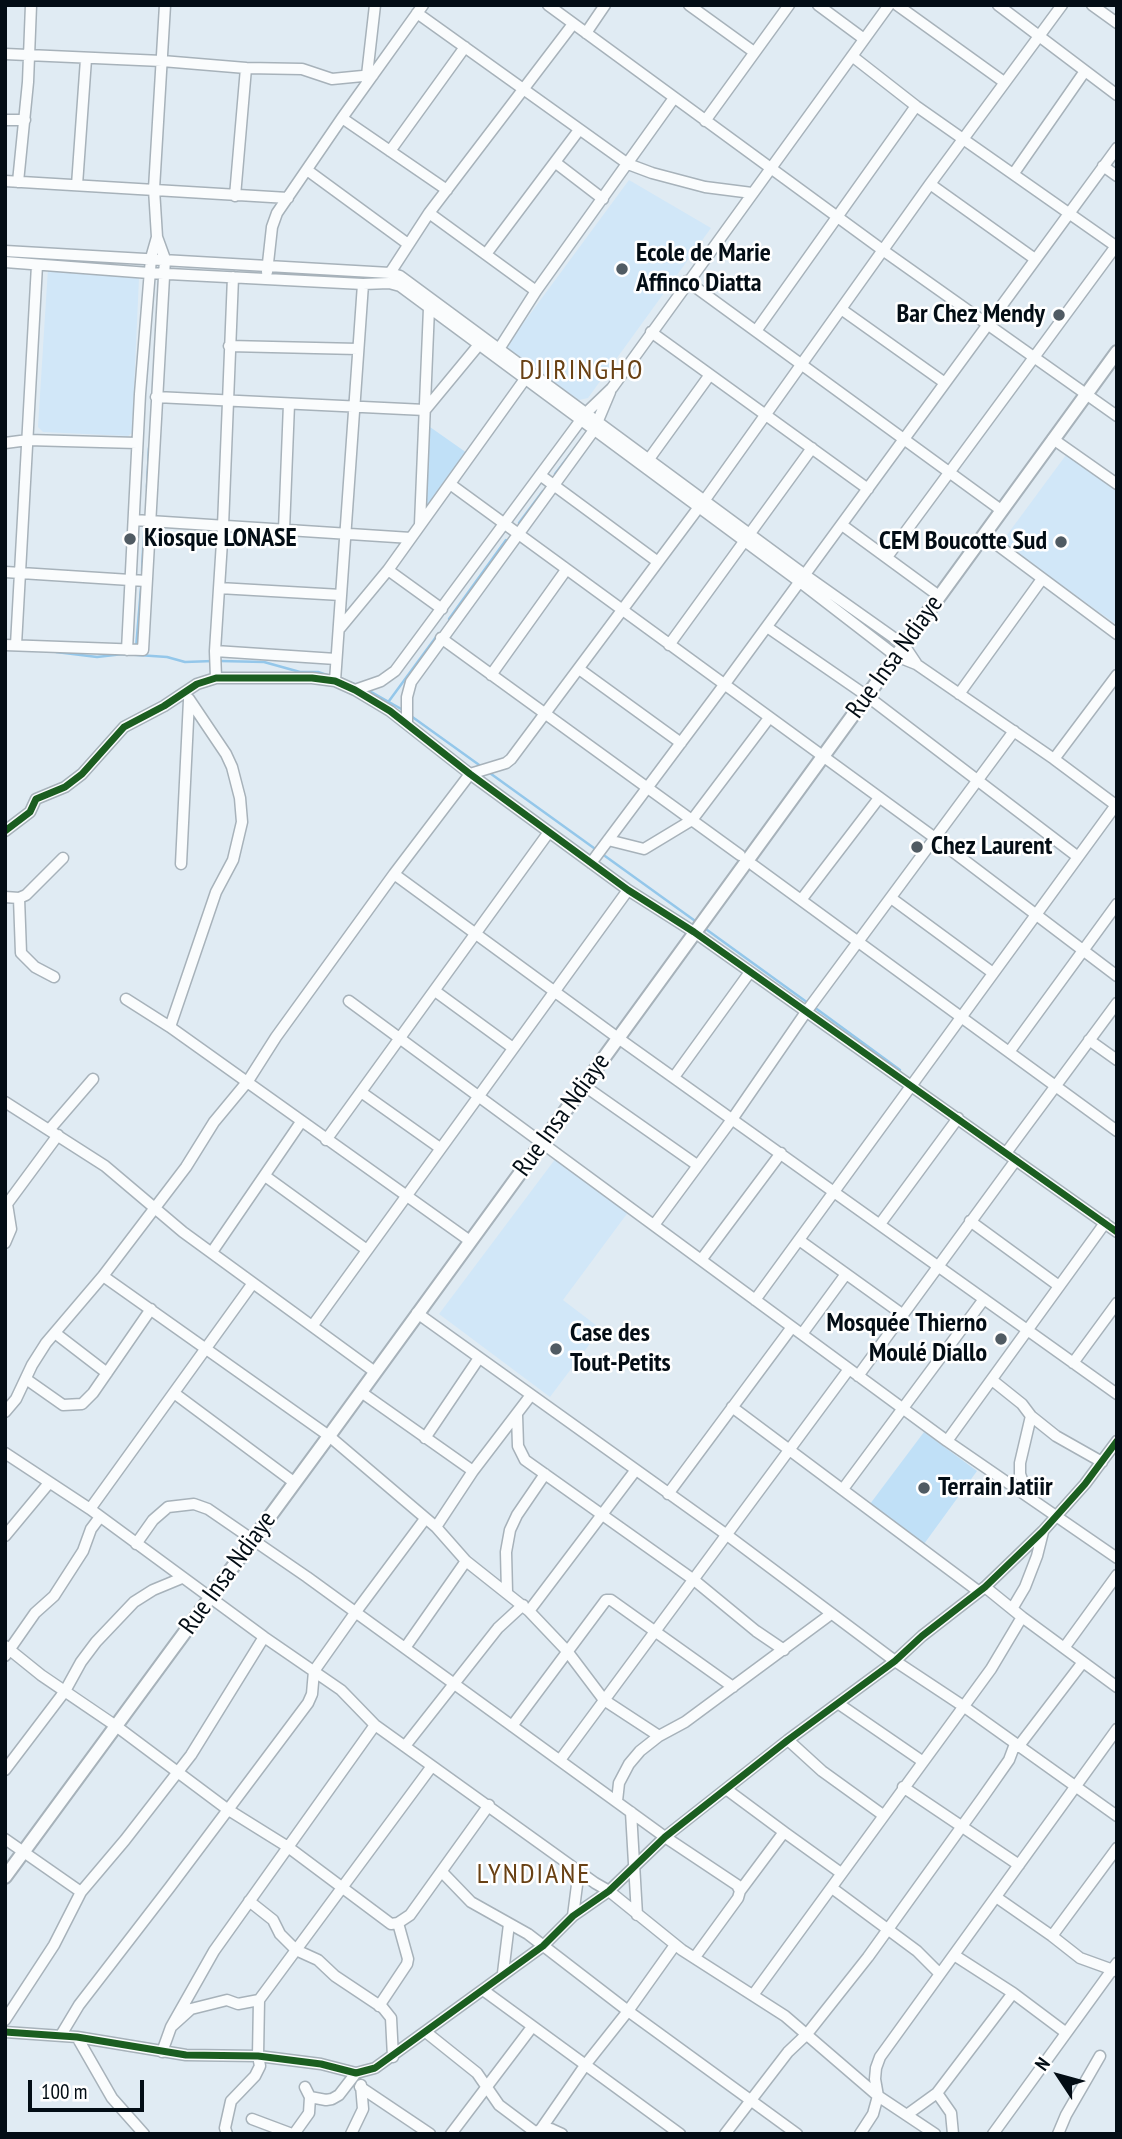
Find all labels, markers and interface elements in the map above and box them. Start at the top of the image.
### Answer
place label: Ecole de Marie Affinco Diatta [636,238,771,300]
marker: Ecole de Marie Affinco Diatta [614,261,630,277]
place label: Bar Chez Mendy [897,299,1045,331]
marker: Bar Chez Mendy [1051,307,1067,323]
district label: DJIRINGHO [521,354,643,388]
place label: Kiosque LONASE [144,523,297,555]
place label: CEM Boucotte Sud [879,526,1047,558]
marker: Kiosque LONASE [122,531,138,547]
marker: CEM Boucotte Sud [1053,534,1069,550]
street label: Rue Insa Ndiaye [840,590,950,724]
place label: Chez Laurent [931,831,1052,863]
marker: Chez Laurent [909,839,925,855]
street label: Rue Insa Ndiaye [507,1048,617,1182]
place label: Mosquée Thierno Moulé Diallo [827,1308,987,1370]
place label: Case des Tout-Petits [570,1318,671,1380]
marker: Mosquée Thierno Moulé Diallo [993,1331,1009,1347]
marker: Case des Tout-Petits [548,1341,564,1357]
place label: Terrain Jatiir [938,1472,1053,1504]
marker: Terrain Jatiir [916,1480,932,1496]
street label: Rue Insa Ndiaye [173,1506,283,1640]
district label: LYNDIANE [478,1858,590,1892]
north arrow [1024,2041,1094,2111]
text: N [1029,2052,1055,2075]
scale bar [32,2066,147,2110]
text: 100 m [41,2078,87,2105]

